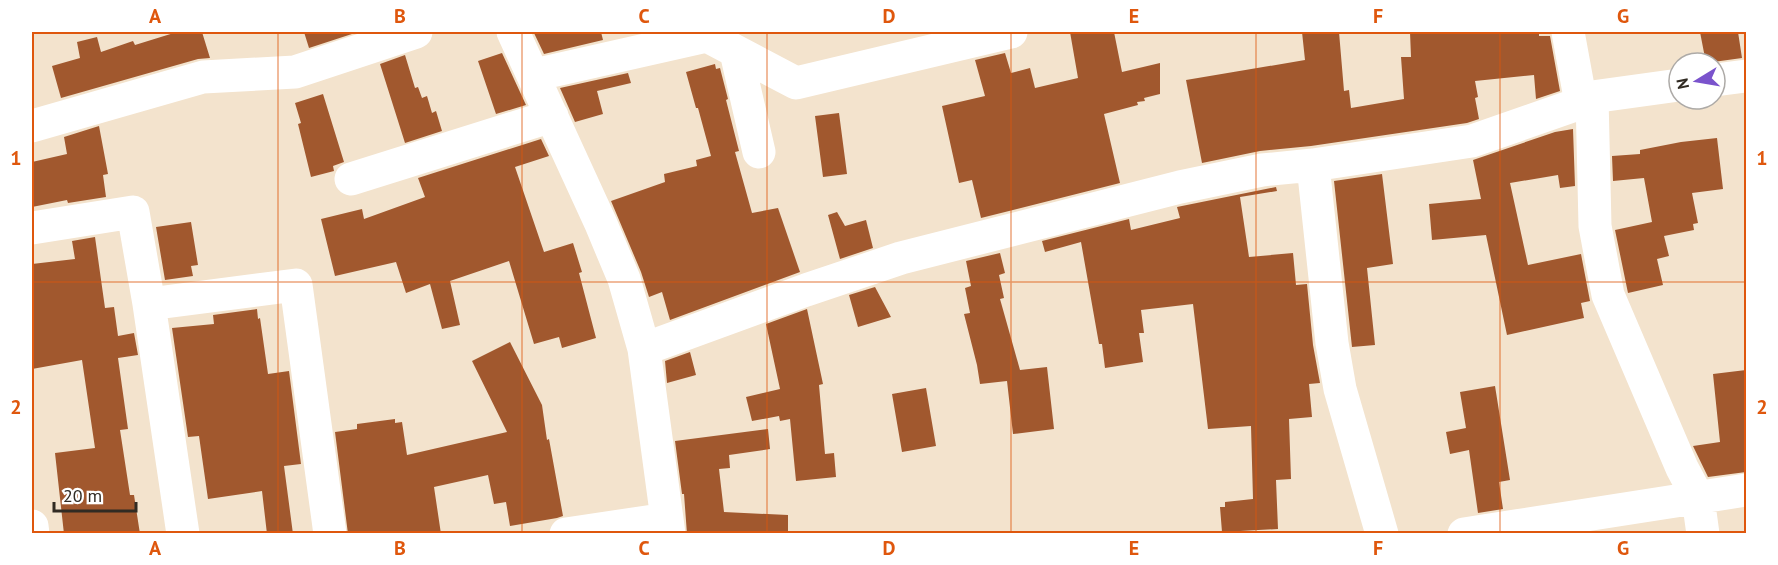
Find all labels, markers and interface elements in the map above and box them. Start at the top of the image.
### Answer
text: A [149,3,162,29]
text: B [394,3,406,29]
text: C [638,3,650,29]
text: D [883,3,896,29]
text: E [1129,3,1139,29]
text: F [1373,3,1383,29]
text: G [1617,3,1629,29]
north arrow [1667,51,1727,111]
text: N [1671,77,1693,91]
text: 1 [10,145,22,171]
text: 1 [1756,145,1768,171]
text: 2 [10,394,22,420]
text: 2 [1756,394,1768,420]
scale bar [54,475,136,513]
text: 20 m [63,484,102,507]
text: A [149,535,162,561]
text: B [394,535,406,561]
text: C [638,535,650,561]
text: D [883,535,896,561]
text: E [1129,535,1139,561]
text: F [1373,535,1383,561]
text: G [1617,535,1629,561]

